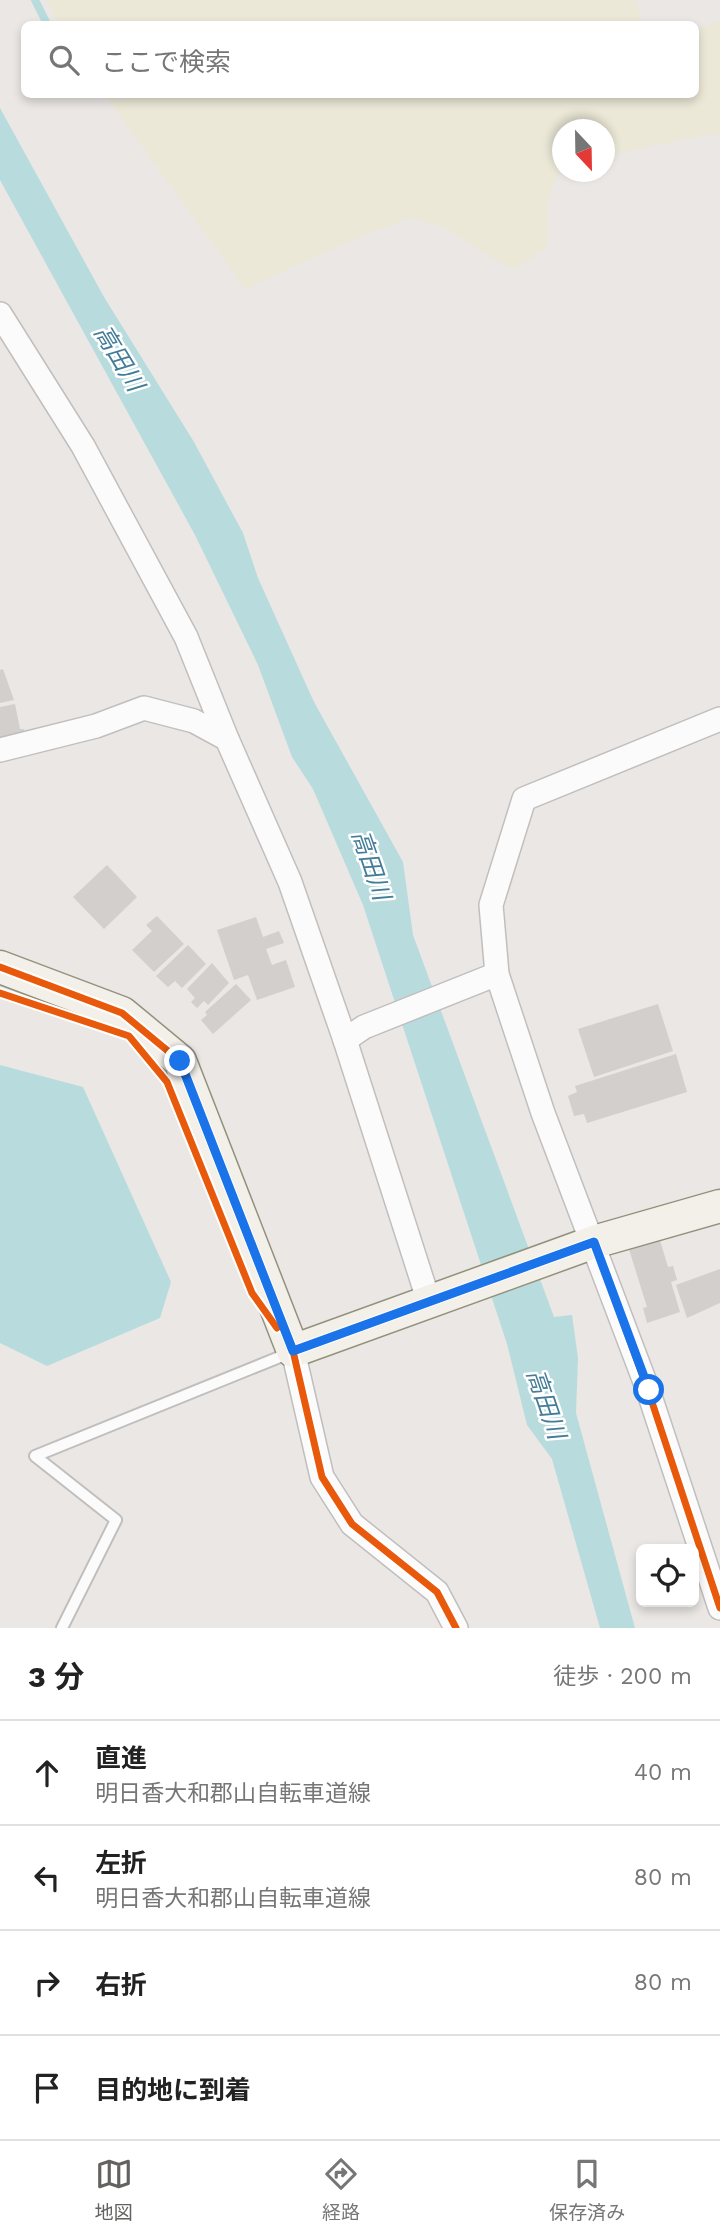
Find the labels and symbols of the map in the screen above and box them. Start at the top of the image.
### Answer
north arrow [552,119,615,182]
water label: 高田川 [88,320,151,399]
water label: 高田川 [346,826,397,906]
route end [164,1045,195,1076]
water label: 高田川 [521,1365,572,1445]
route start [633,1374,664,1405]

